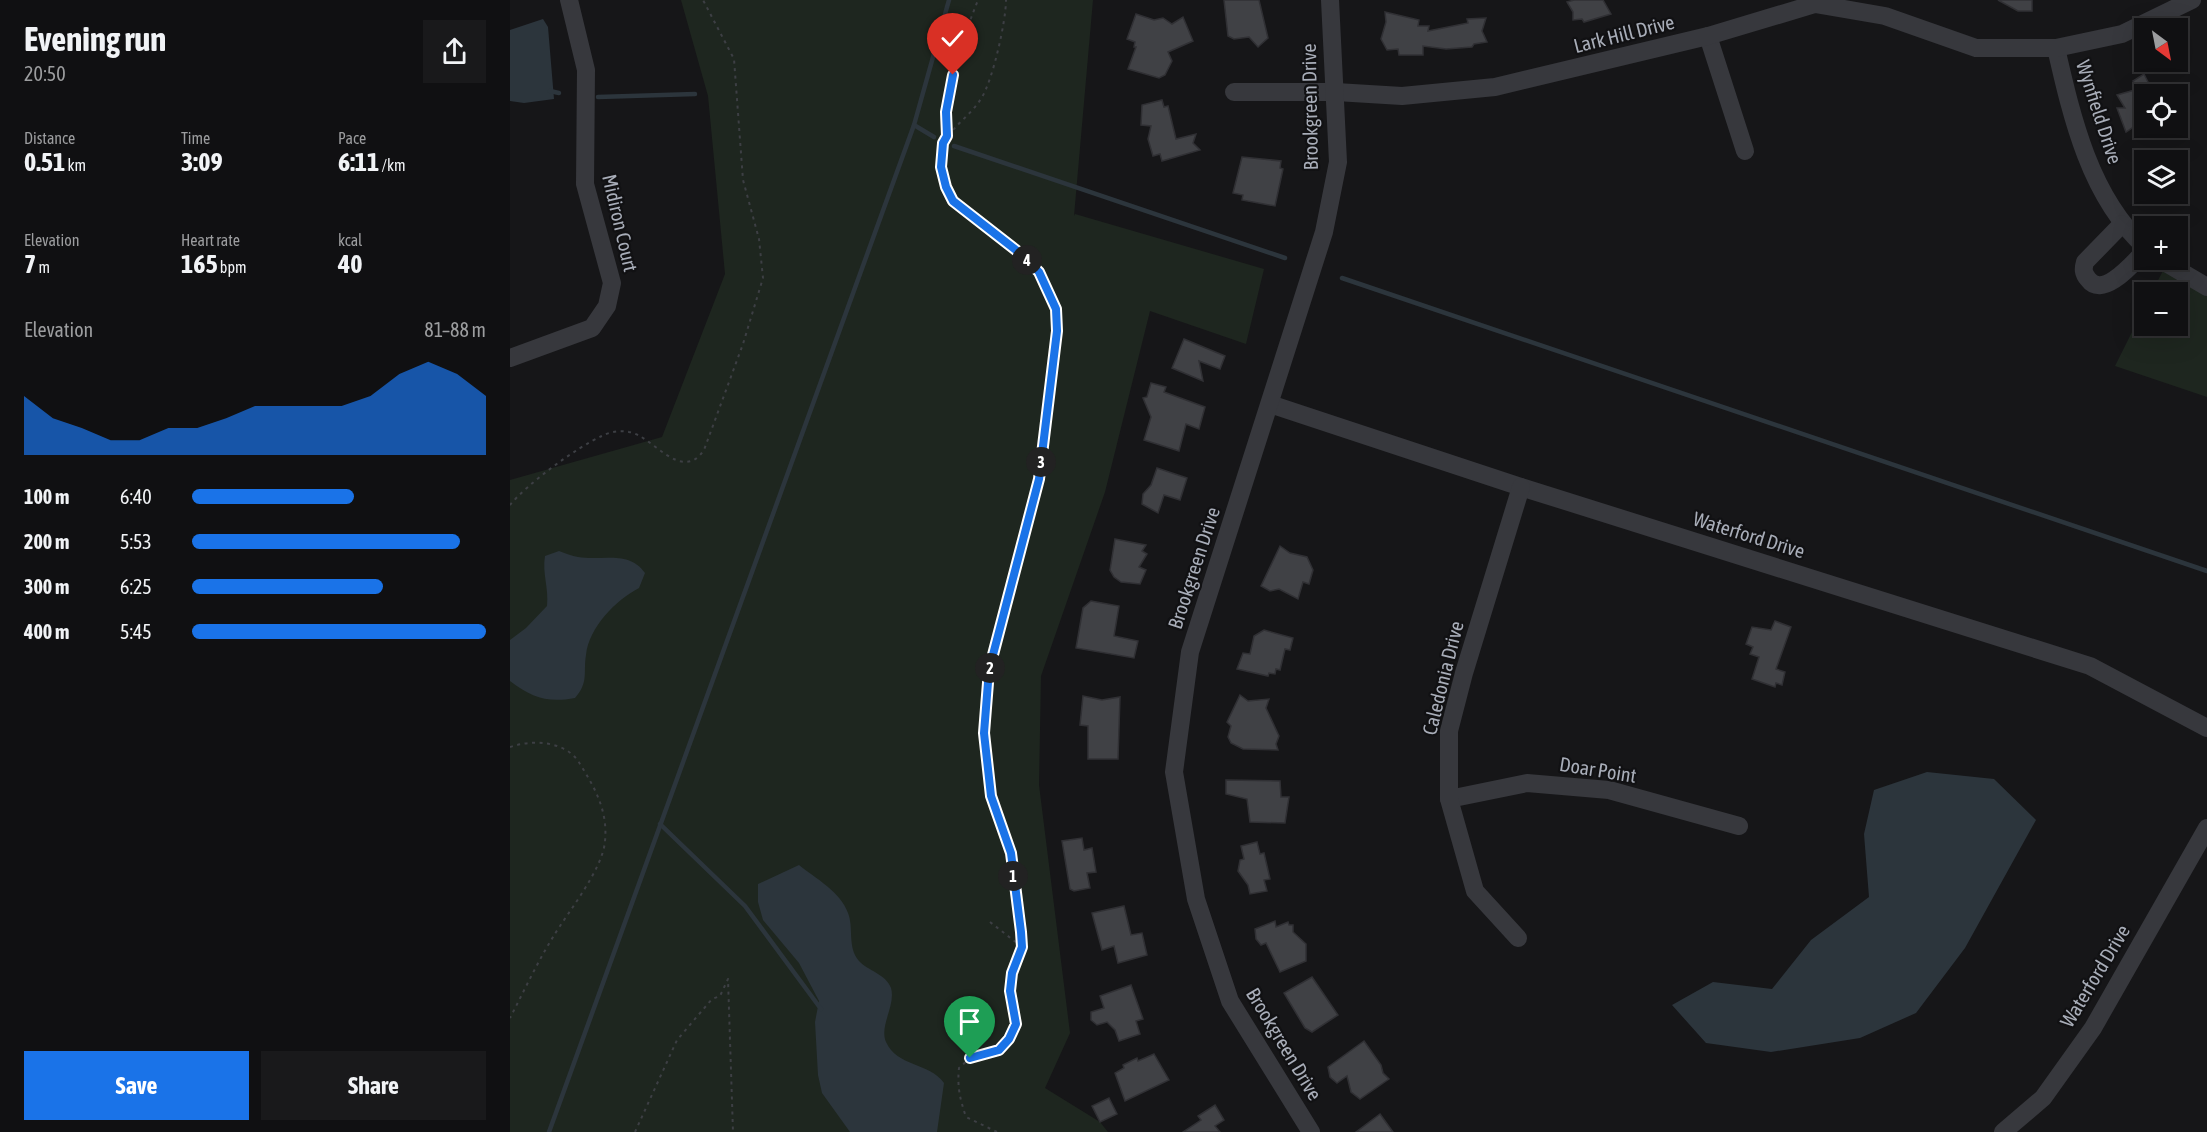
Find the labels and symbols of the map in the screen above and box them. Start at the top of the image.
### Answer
street label: Lark Hill Drive [1571,10,1677,57]
pin [927,13,978,75]
north arrow [2134,18,2188,72]
street label: Brookgreen Drive [1297,43,1322,171]
street label: Wynfield Drive [2072,57,2127,167]
street label: Midiron Court [598,172,643,274]
pin: 4 [1012,245,1042,275]
pin: 3 [1026,447,1056,477]
street label: Brookgreen Drive [1163,504,1224,632]
street label: Waterford Drive [1691,507,1808,562]
street label: Caledonia Drive [1417,619,1468,737]
pin: 2 [975,653,1005,683]
street label: Doar Point [1558,752,1638,787]
pin: 1 [998,861,1028,891]
street label: Waterford Drive [2055,920,2134,1031]
street label: Brookgreen Drive [1242,983,1327,1104]
pin [944,996,995,1058]

